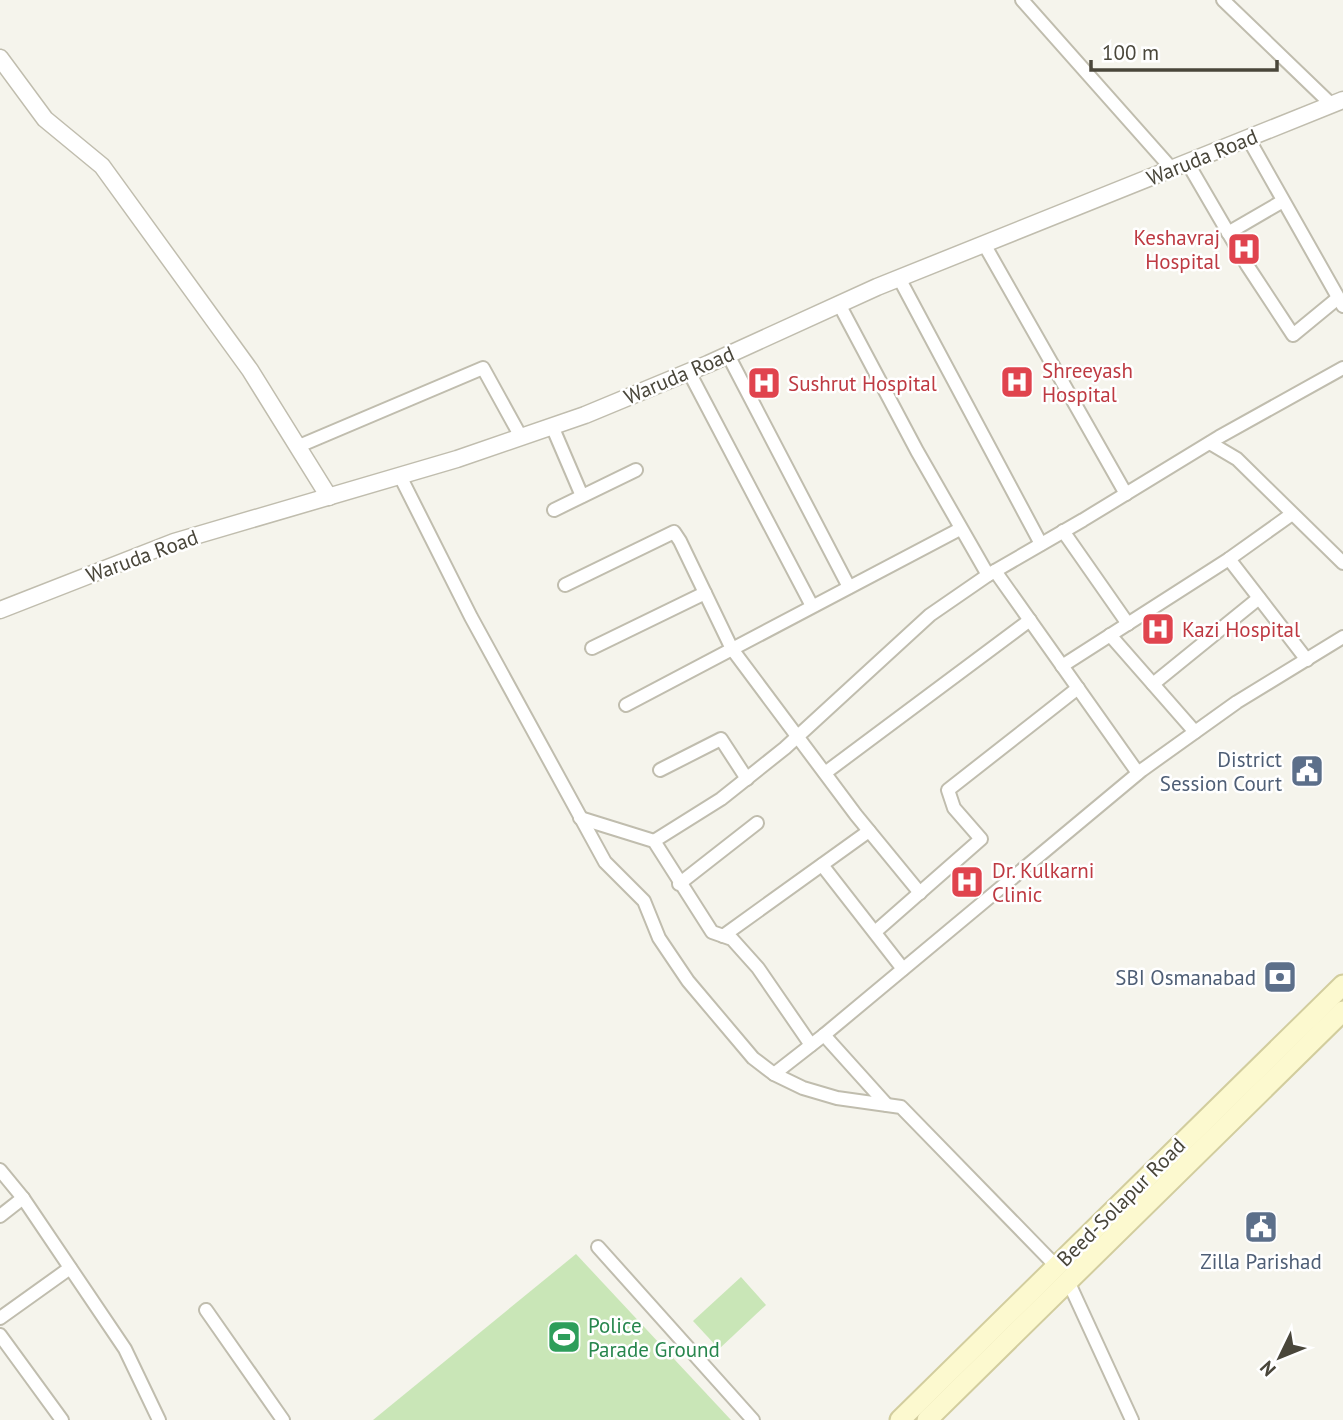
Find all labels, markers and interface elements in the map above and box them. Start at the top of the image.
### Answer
scale bar [1091,28,1276,72]
text: 100 m [1102,39,1159,66]
street label: Waruda Road [1143,123,1261,191]
place label: Keshavraj Hospital [1134,224,1220,275]
hospital icon: Keshavraj Hospital [1225,230,1263,268]
street label: Waruda Road [620,340,738,410]
place label: Shreeyash Hospital [1042,357,1133,408]
hospital icon: Shreeyash Hospital [998,363,1036,401]
hospital icon: Sushrut Hospital [745,364,783,402]
place label: Sushrut Hospital [788,370,937,397]
street label: Waruda Road [82,523,202,589]
hospital icon: Kazi Hospital [1139,610,1177,648]
place label: Kazi Hospital [1182,616,1300,643]
place label: District Session Court [1160,746,1282,797]
public building icon: District Session Court [1288,752,1326,790]
place label: Dr. Kulkarni Clinic [992,857,1094,908]
hospital icon: Dr. Kulkarni Clinic [948,863,986,901]
bank icon: SBI Osmanabad [1261,958,1299,996]
place label: SBI Osmanabad [1115,964,1256,991]
street label: Beed-Solapur Road [1051,1132,1191,1272]
public building icon: Zilla Parishad [1242,1208,1280,1246]
place label: Zilla Parishad [1200,1248,1322,1275]
place label: Police Parade Ground [588,1312,720,1363]
sports icon: Police Parade Ground [545,1318,583,1356]
north arrow [1245,1322,1315,1392]
text: N [1255,1356,1281,1381]

